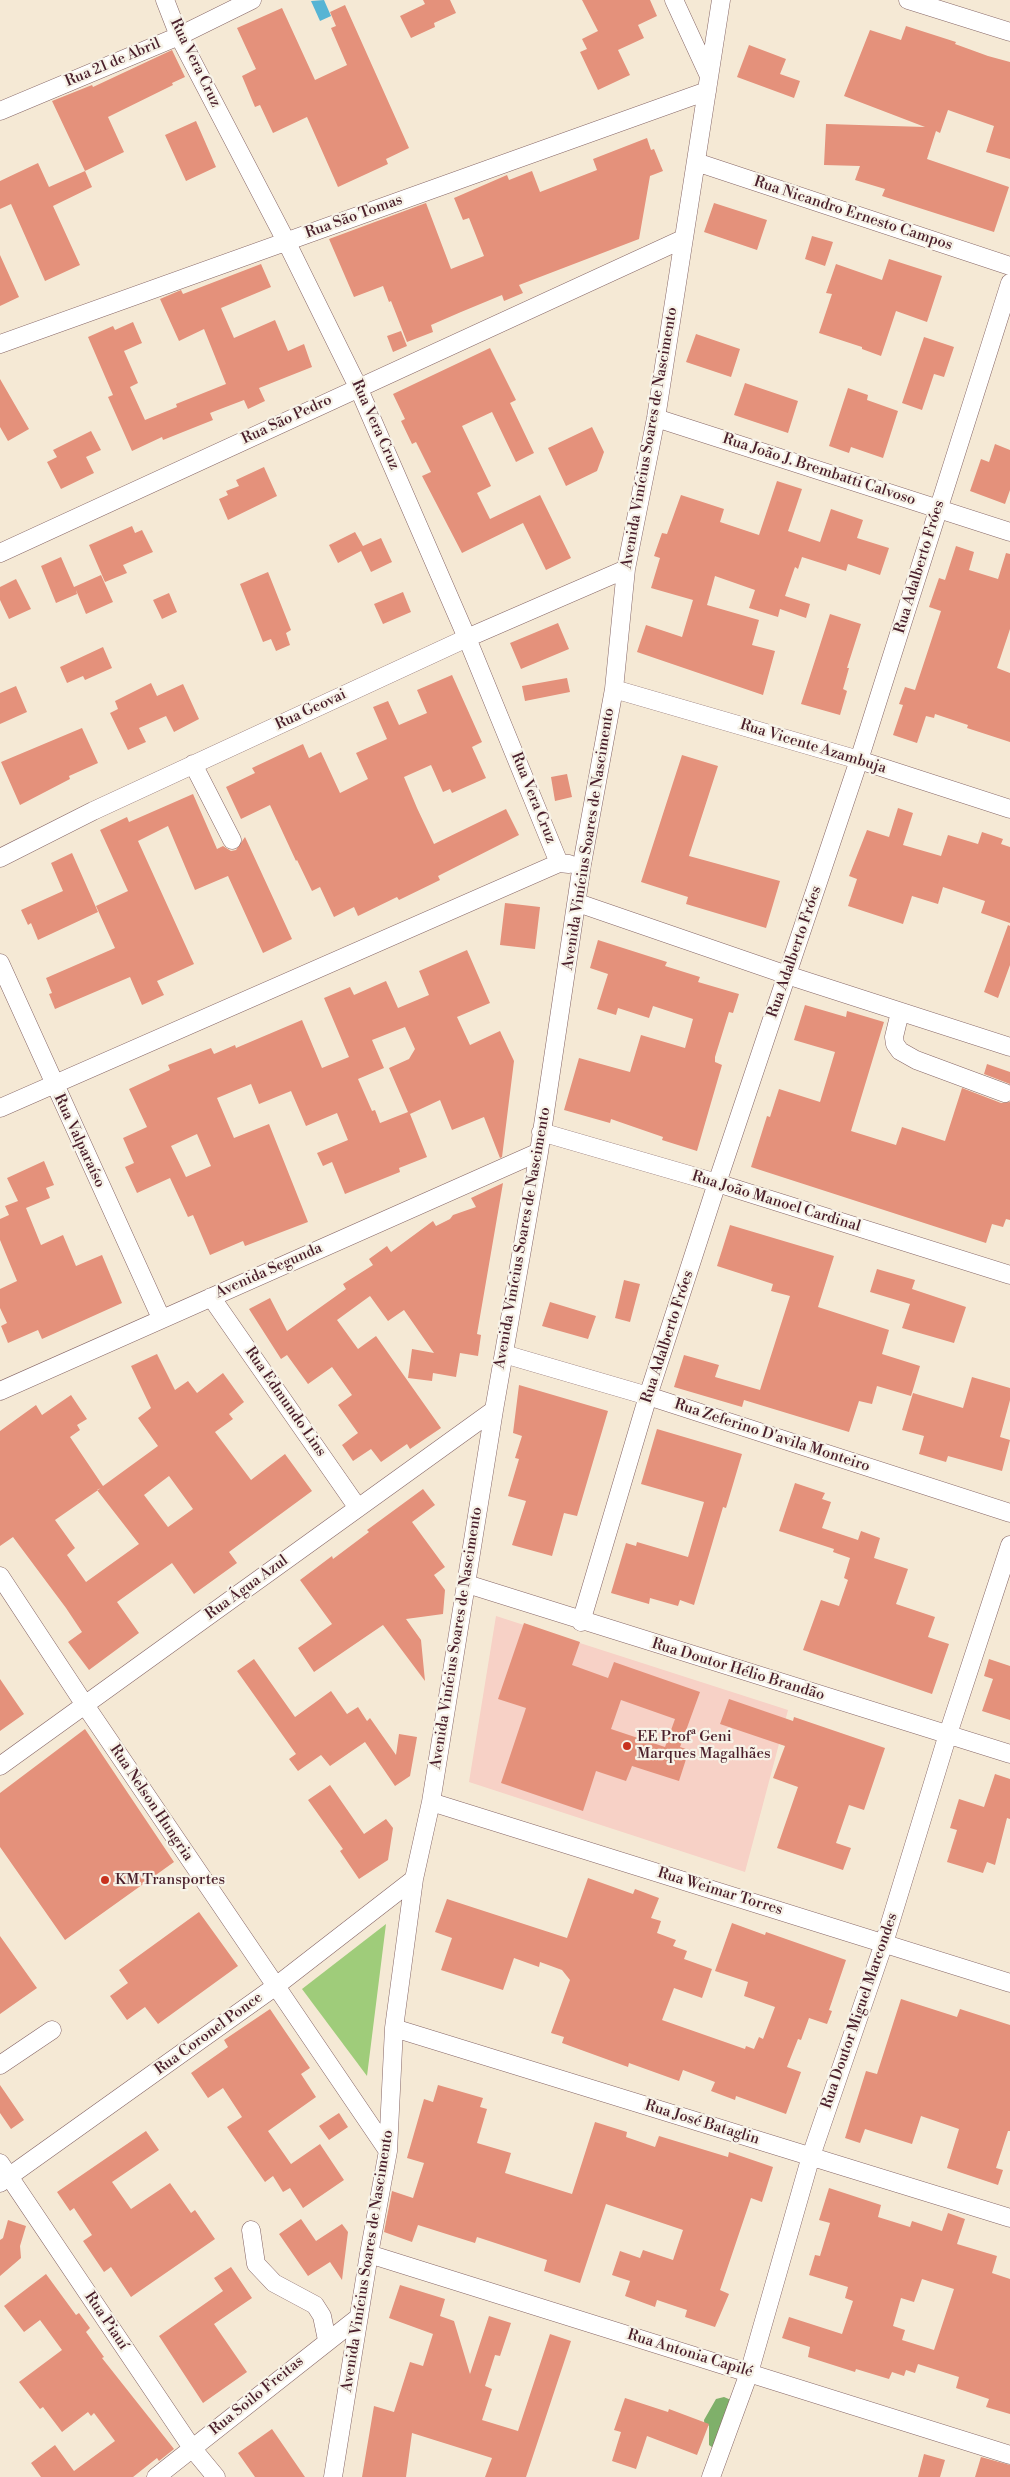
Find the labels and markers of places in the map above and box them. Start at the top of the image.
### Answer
place label: EE Profª Geni Marques Magalhães [637,1728,771,1763]
marker: EE Profª Geni Marques Magalhães [621,1740,633,1752]
place label: KM Transportes [115,1871,225,1889]
marker: KM Transportes [99,1874,111,1886]

